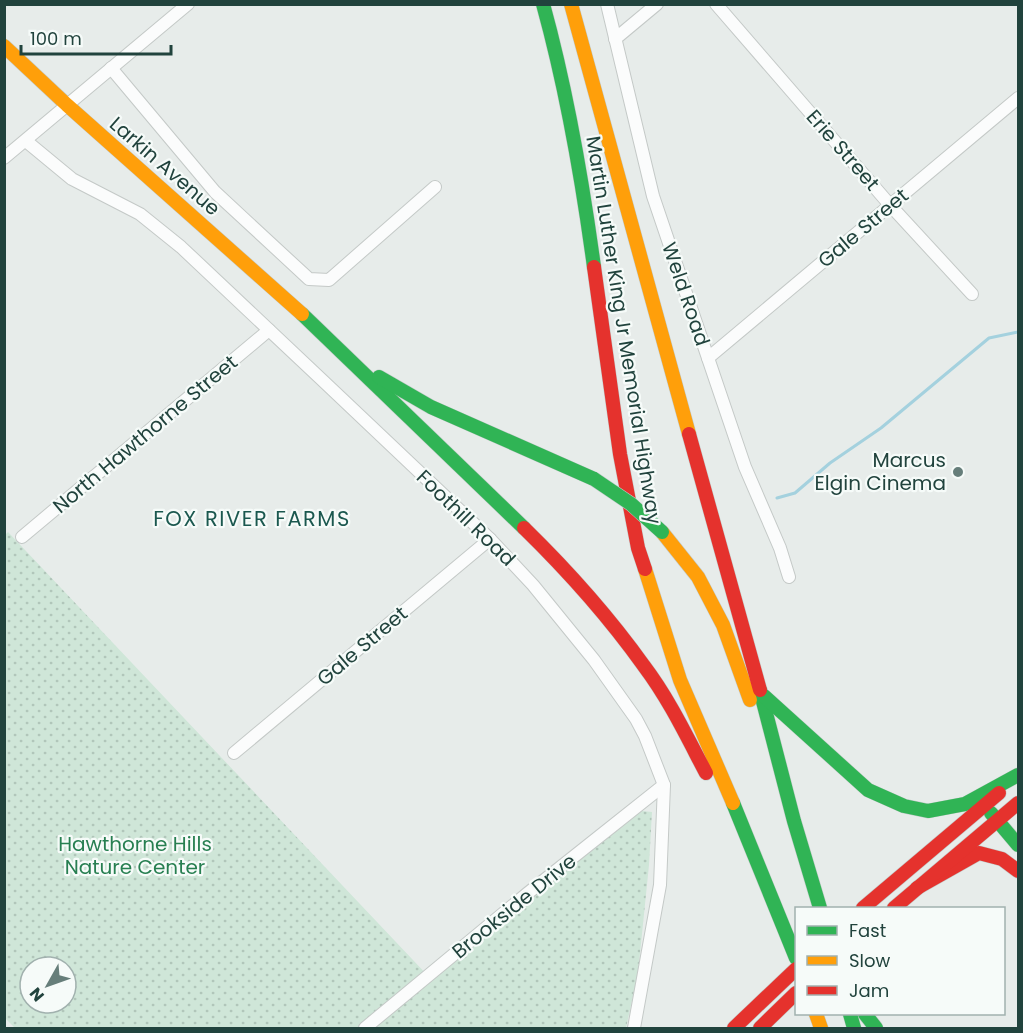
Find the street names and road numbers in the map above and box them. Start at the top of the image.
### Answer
street label: Erie Street [800,103,886,197]
street label: Larkin Avenue [104,110,226,222]
street label: Martin Luther King Jr Memorial Highway [579,134,669,526]
street label: Gale Street [812,182,914,274]
street label: Weld Road [655,239,717,349]
street label: North Hawthorne Street [47,348,243,520]
street label: Foothill Road [410,464,522,572]
street label: Gale Street [311,600,413,692]
street label: Brookside Drive [446,847,582,965]

